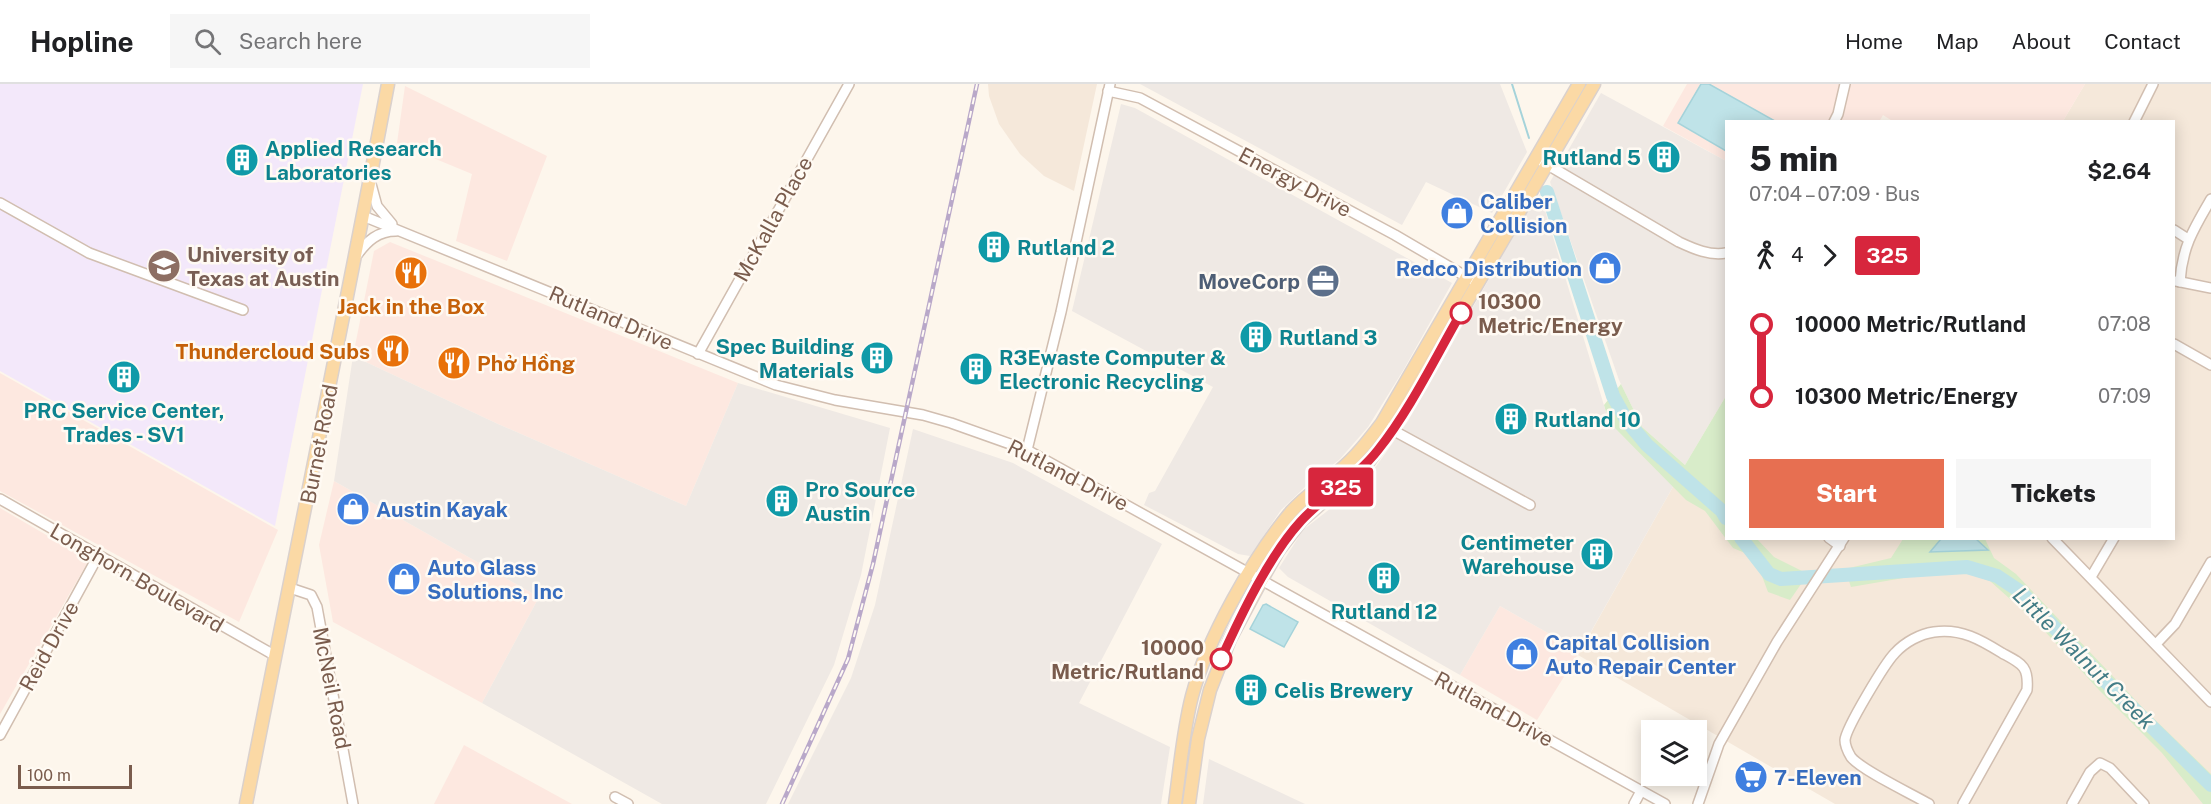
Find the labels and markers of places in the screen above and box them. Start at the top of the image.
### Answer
place label: Applied Research Laboratories [265,136,442,185]
building icon: Rutland 5 [1646,139,1682,175]
building icon: Applied Research Laboratories [224,142,260,178]
place label: Rutland 5 [1542,145,1641,170]
place label: Caliber Collision [1480,189,1567,238]
shop icon: Caliber Collision [1439,195,1475,231]
building icon: Rutland 2 [976,229,1012,265]
place label: Rutland 2 [1017,235,1115,260]
place label: University of Texas at Austin [187,242,339,291]
school or university icon: University of Texas at Austin [146,248,182,284]
shop icon: Redco Distribution [1587,250,1623,286]
restaurant icon: Jack in the Box [393,255,429,291]
place label: Redco Distribution [1396,256,1582,281]
office icon: MoveCorp [1305,263,1341,299]
place label: MoveCorp [1198,269,1300,294]
place label: 10300 Metric/Energy [1478,289,1623,338]
place label: Jack in the Box [337,294,485,319]
marker: 10300 Metric/Energy [1450,302,1472,324]
building icon: Rutland 3 [1238,319,1274,355]
place label: Rutland 3 [1279,325,1377,350]
restaurant icon: Thundercloud Subs [375,333,411,369]
place label: Spec Building Materials [715,334,854,383]
place label: Thundercloud Subs [175,339,370,364]
building icon: Spec Building Materials [859,340,895,376]
restaurant icon: Phở Hồng [436,345,472,381]
place label: R3Ewaste Computer & Electronic Recycling [999,345,1226,394]
place label: Phở Hồng [477,351,575,376]
building icon: R3Ewaste Computer & Electronic Recycling [958,351,994,387]
building icon: PRC Service Center, Trades - SV1 [106,359,142,395]
place label: PRC Service Center, Trades - SV1 [23,398,225,447]
building icon: Rutland 10 [1493,401,1529,437]
place label: Rutland 10 [1534,407,1641,432]
place label: Pro Source Austin [805,477,915,526]
building icon: Pro Source Austin [764,483,800,519]
shop icon: Austin Kayak [335,491,371,527]
place label: Austin Kayak [376,497,508,522]
place label: Centimeter Warehouse [1461,530,1574,579]
building icon: Centimeter Warehouse [1579,536,1615,572]
place label: Auto Glass Solutions, Inc [427,555,563,604]
building icon: Rutland 12 [1366,560,1402,596]
shop icon: Auto Glass Solutions, Inc [386,561,422,597]
place label: Rutland 12 [1331,599,1437,624]
place label: Capital Collision Auto Repair Center [1545,630,1736,679]
place label: 10000 Metric/Rutland [1051,635,1204,684]
shop icon: Capital Collision Auto Repair Center [1504,636,1540,672]
marker: 10000 Metric/Rutland [1210,648,1232,670]
building icon: Celis Brewery [1233,672,1269,708]
place label: Celis Brewery [1274,678,1413,703]
supermarket icon: 7-Eleven [1733,759,1769,795]
place label: 7-Eleven [1774,765,1862,790]

